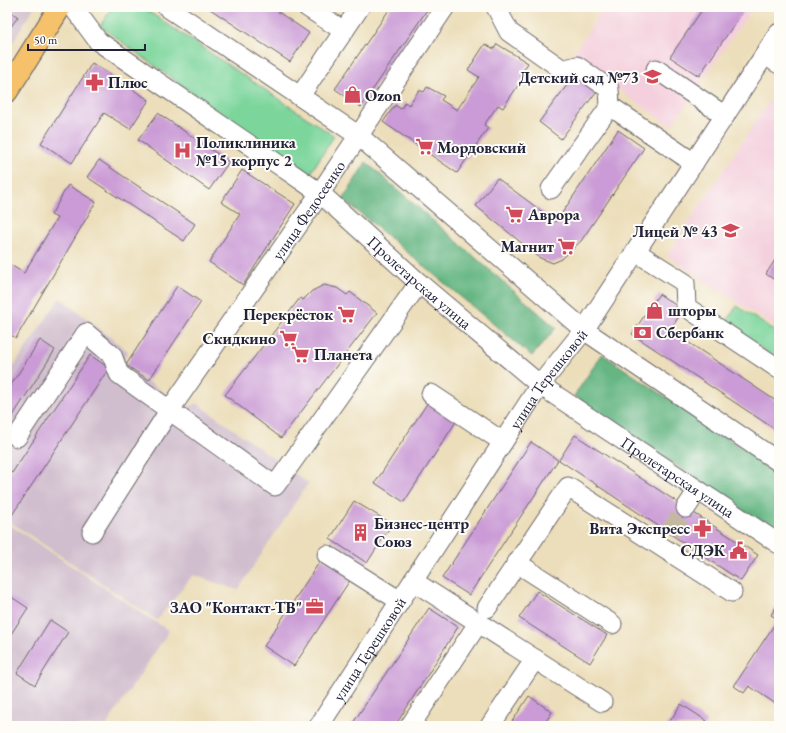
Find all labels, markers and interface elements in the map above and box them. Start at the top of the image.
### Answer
scale bar [28,26,145,52]
text: 50 m [34,32,58,48]
place label: Детский сад №73 [519,67,639,88]
school or university icon: Детский сад №73 [642,67,662,87]
pharmacy icon: Плюс [85,72,105,92]
place label: Плюс [108,72,148,93]
shop icon: Ozon [342,85,362,105]
place label: Ozon [365,85,401,106]
place label: Поликлиника №15 корпус 2 [196,132,297,171]
supermarket icon: Мордовский [414,137,434,157]
place label: Мордовский [437,137,527,158]
hospital icon: Поликлиника №15 корпус 2 [173,141,193,161]
street label: улица Федосеенко [267,156,350,264]
supermarket icon: Аврора [505,204,525,224]
place label: Аврора [527,204,581,225]
place label: Лицей № 43 [632,221,718,242]
school or university icon: Лицей № 43 [721,221,741,241]
street label: Пролетарская улица [363,231,477,334]
place label: Магнит [500,236,555,257]
supermarket icon: Магнит [557,236,577,256]
shop icon: шторы [645,300,665,320]
place label: шторы [668,300,717,321]
place label: Перекрёсток [243,304,333,325]
supermarket icon: Перекрёсток [336,304,356,324]
bank icon: Сбербанк [633,322,653,342]
place label: Сбербанк [656,322,724,343]
street label: улица Терешковой [504,324,592,433]
place label: Скидкино [202,328,276,349]
supermarket icon: Скидкино [279,328,299,348]
supermarket icon: Планета [291,344,311,364]
place label: Планета [314,344,374,365]
street label: Пролетарская улица [617,431,739,522]
place label: Бизнес-центр Союз [374,513,469,552]
place label: Вита Экспресс [589,518,690,539]
pharmacy icon: Вита Экспресс [693,518,713,538]
building icon: Бизнес-центр Союз [351,522,371,542]
place label: СДЭК [681,540,726,561]
public building icon: СДЭК [728,540,748,560]
street label: улица Терешковой [328,592,411,705]
place label: ЗАО "Контакт-ТВ" [170,597,302,618]
office icon: ЗАО "Контакт-ТВ" [305,597,325,617]

